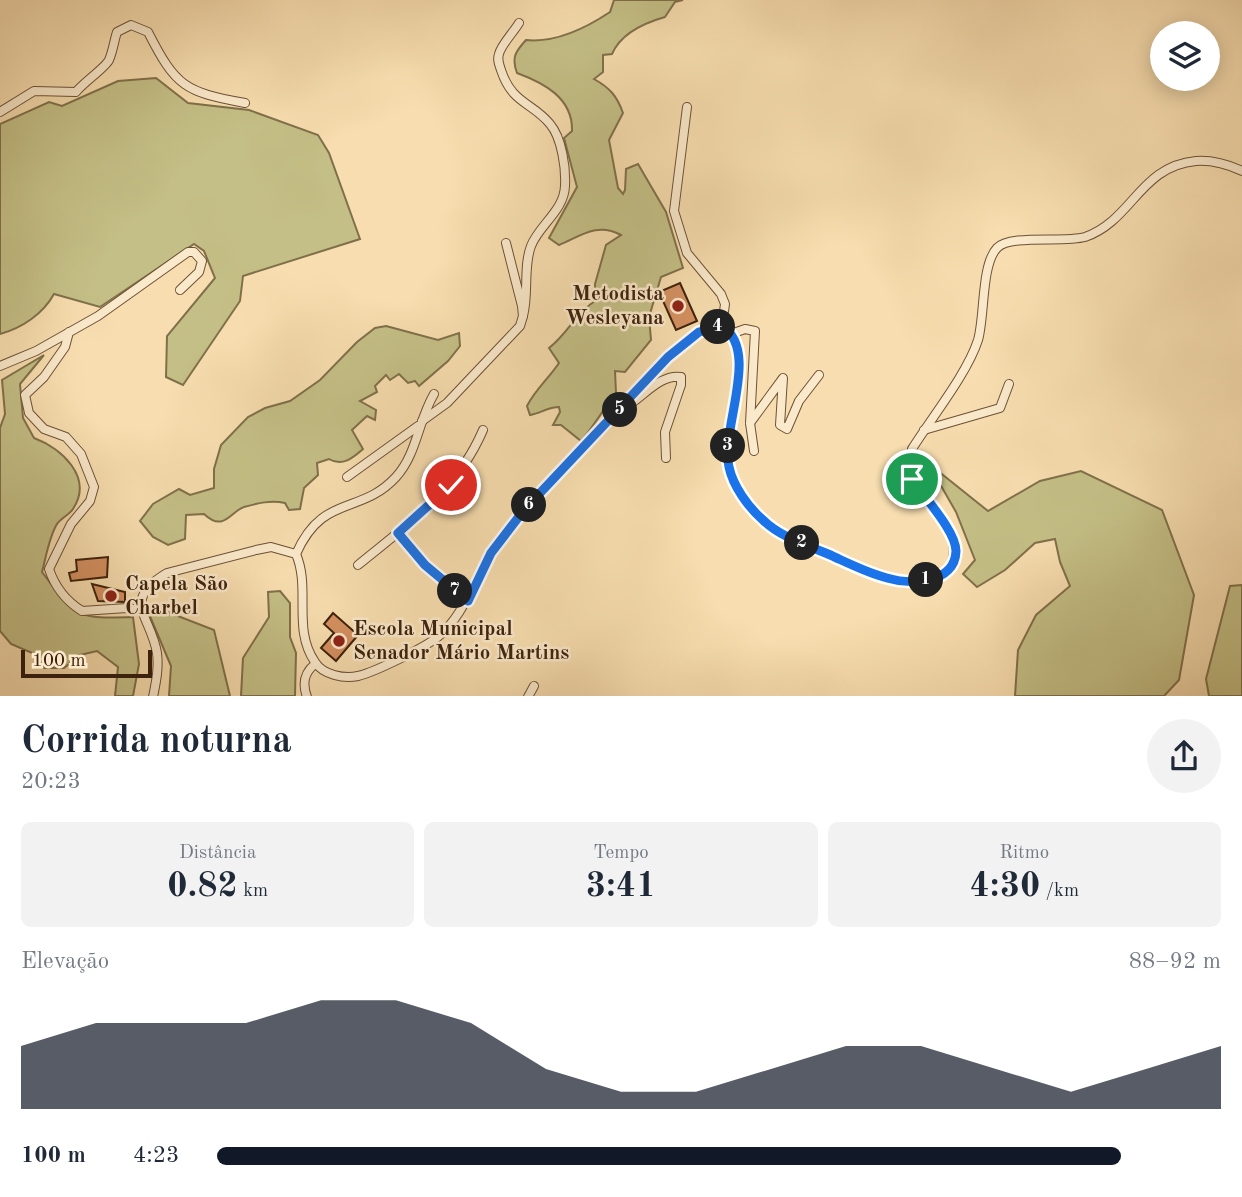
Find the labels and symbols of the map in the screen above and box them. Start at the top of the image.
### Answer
place label: Metodista Wesleyana [565,284,664,329]
marker: Metodista Wesleyana [670,298,686,314]
pin: 4 [700,310,736,344]
pin: 5 [602,392,638,428]
pin: 3 [710,428,746,464]
pin [882,449,942,509]
pin [421,455,481,515]
pin: 6 [512,488,546,522]
pin: 2 [784,526,820,560]
pin: 1 [908,562,944,598]
place label: Capela São Charbel [125,574,228,619]
pin: 7 [438,574,472,608]
marker: Capela São Charbel [103,588,119,604]
place label: Escola Municipal Senador Mário Martins [353,619,569,664]
marker: Escola Municipal Senador Mário Martins [331,633,347,649]
scale bar [21,648,152,679]

